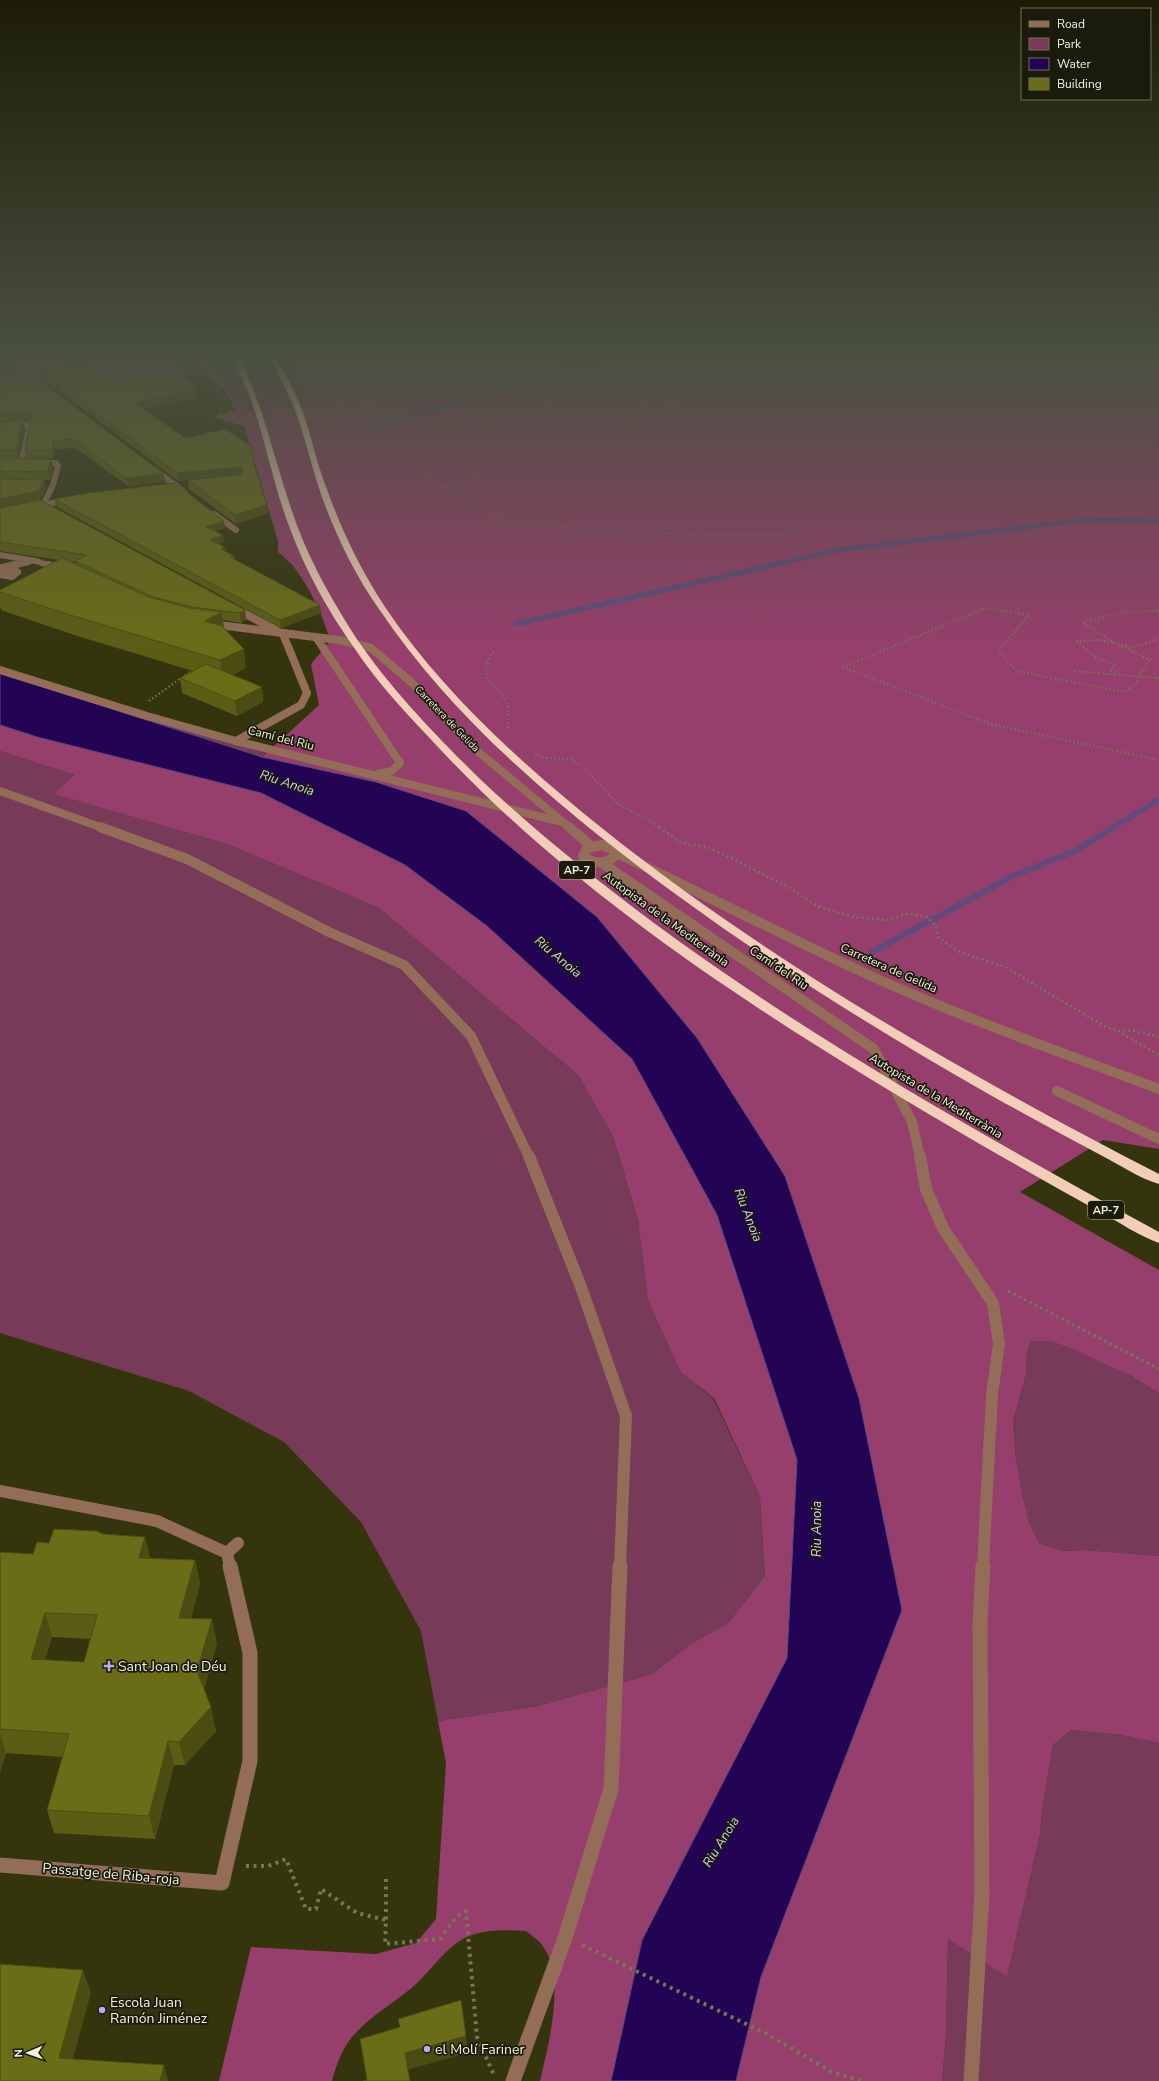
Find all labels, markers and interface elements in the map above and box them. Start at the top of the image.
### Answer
legend [1021,8,1151,100]
text: Road [1057,16,1085,32]
text: Park [1057,36,1082,52]
text: Water [1057,56,1091,72]
text: Building [1057,76,1102,92]
street label: Carretera de Gelida [412,683,482,755]
street label: Camí del Riu [246,722,316,754]
water label: Riu Anoia [257,766,317,800]
road number: AP-7 [559,861,595,879]
street label: Autopista de la Mediterrània [600,868,732,970]
water label: Riu Anoia [531,932,585,982]
street label: Carretera de Gelida [838,939,940,997]
street label: Camí del Riu [746,942,812,994]
street label: Autopista de la Mediterrània [866,1050,1006,1142]
water label: Riu Anoia [730,1185,767,1245]
road number: AP-7 [1088,1201,1124,1219]
water label: Riu Anoia [808,1501,826,1557]
place label: Sant Joan de Déu [118,1657,227,1676]
marker: Sant Joan de Déu [103,1660,115,1672]
water label: Riu Anoia [698,1813,744,1871]
street label: Passatge de Riba-roja [42,1859,180,1889]
place label: Escola Juan Ramón Jiménez [110,1993,208,2028]
marker: Escola Juan Ramón Jiménez [97,2005,107,2015]
north arrow [8,2033,48,2073]
place label: el Molí Fariner [435,2040,524,2059]
marker: el Molí Fariner [422,2044,432,2054]
text: N [11,2049,26,2058]

